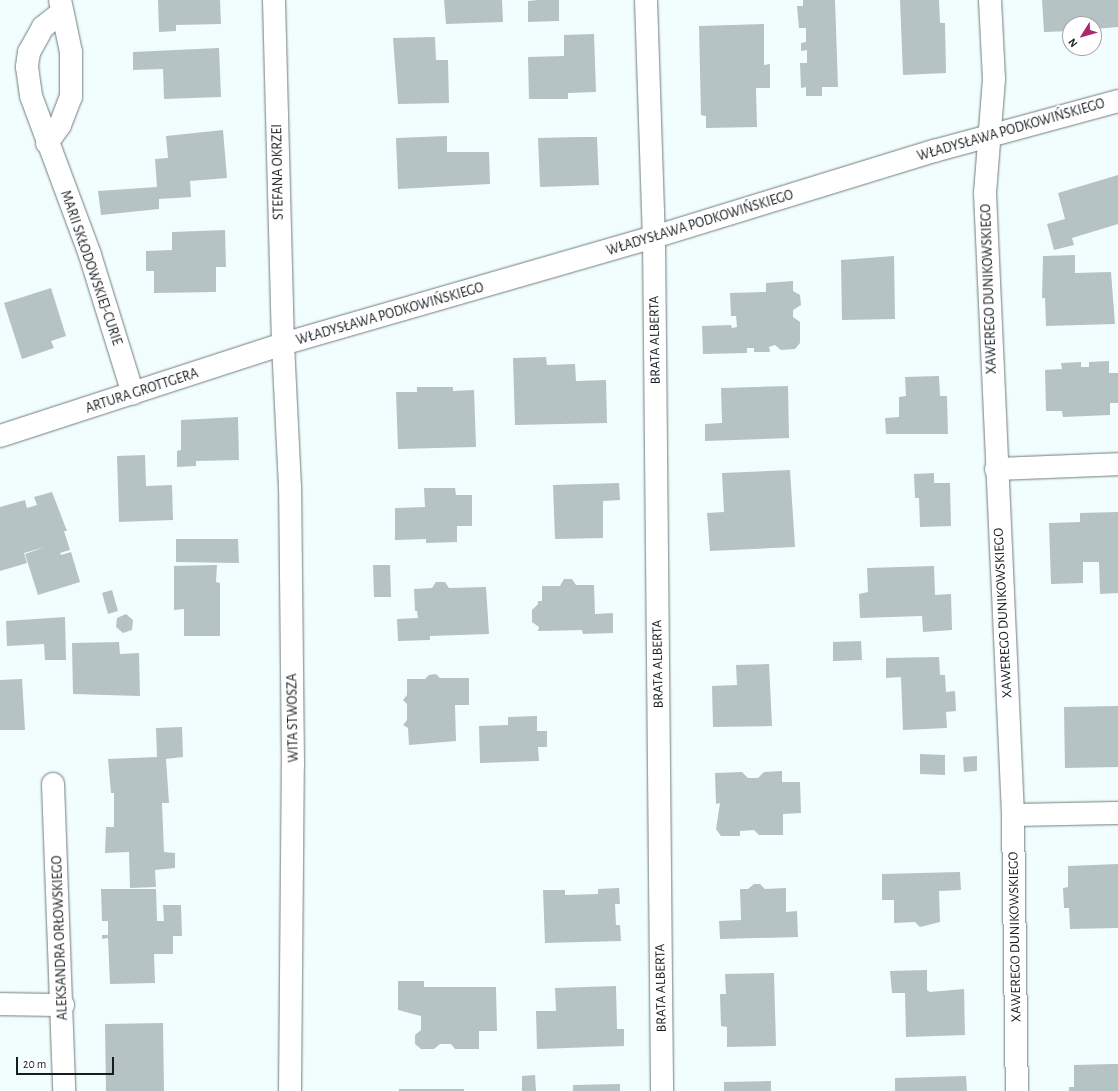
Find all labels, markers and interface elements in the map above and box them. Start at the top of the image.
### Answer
north arrow [1062,16,1102,56]
text: N [1066,37,1080,49]
street label: WŁADYSŁAWA PODKOWIŃSKIEGO [915,95,1107,165]
street label: STEFANA OKRZEI [269,124,287,220]
street label: WŁADYSŁAWA PODKOWIŃSKIEGO [605,187,795,259]
street label: MARII SKŁODOWSKIEJ-CURIE [57,188,125,348]
street label: XAWEREGO DUNIKOWSKIEGO [978,204,1000,374]
street label: WŁADYSŁAWA PODKOWIŃSKIEGO [294,279,486,349]
street label: BRATA ALBERTA [646,296,664,384]
street label: ARTURA GROTTGERA [83,365,201,417]
street label: XAWEREGO DUNIKOWSKIEGO [990,527,1016,699]
street label: BRATA ALBERTA [649,620,667,708]
street label: WITA STWOSZA [284,673,302,763]
street label: XAWEREGO DUNIKOWSKIEGO [1005,852,1025,1022]
street label: ALEKSANDRA ORŁOWSKIEGO [49,855,71,1021]
street label: BRATA ALBERTA [652,944,670,1032]
scale bar [18,1049,116,1075]
text: 20 m [23,1058,46,1070]

